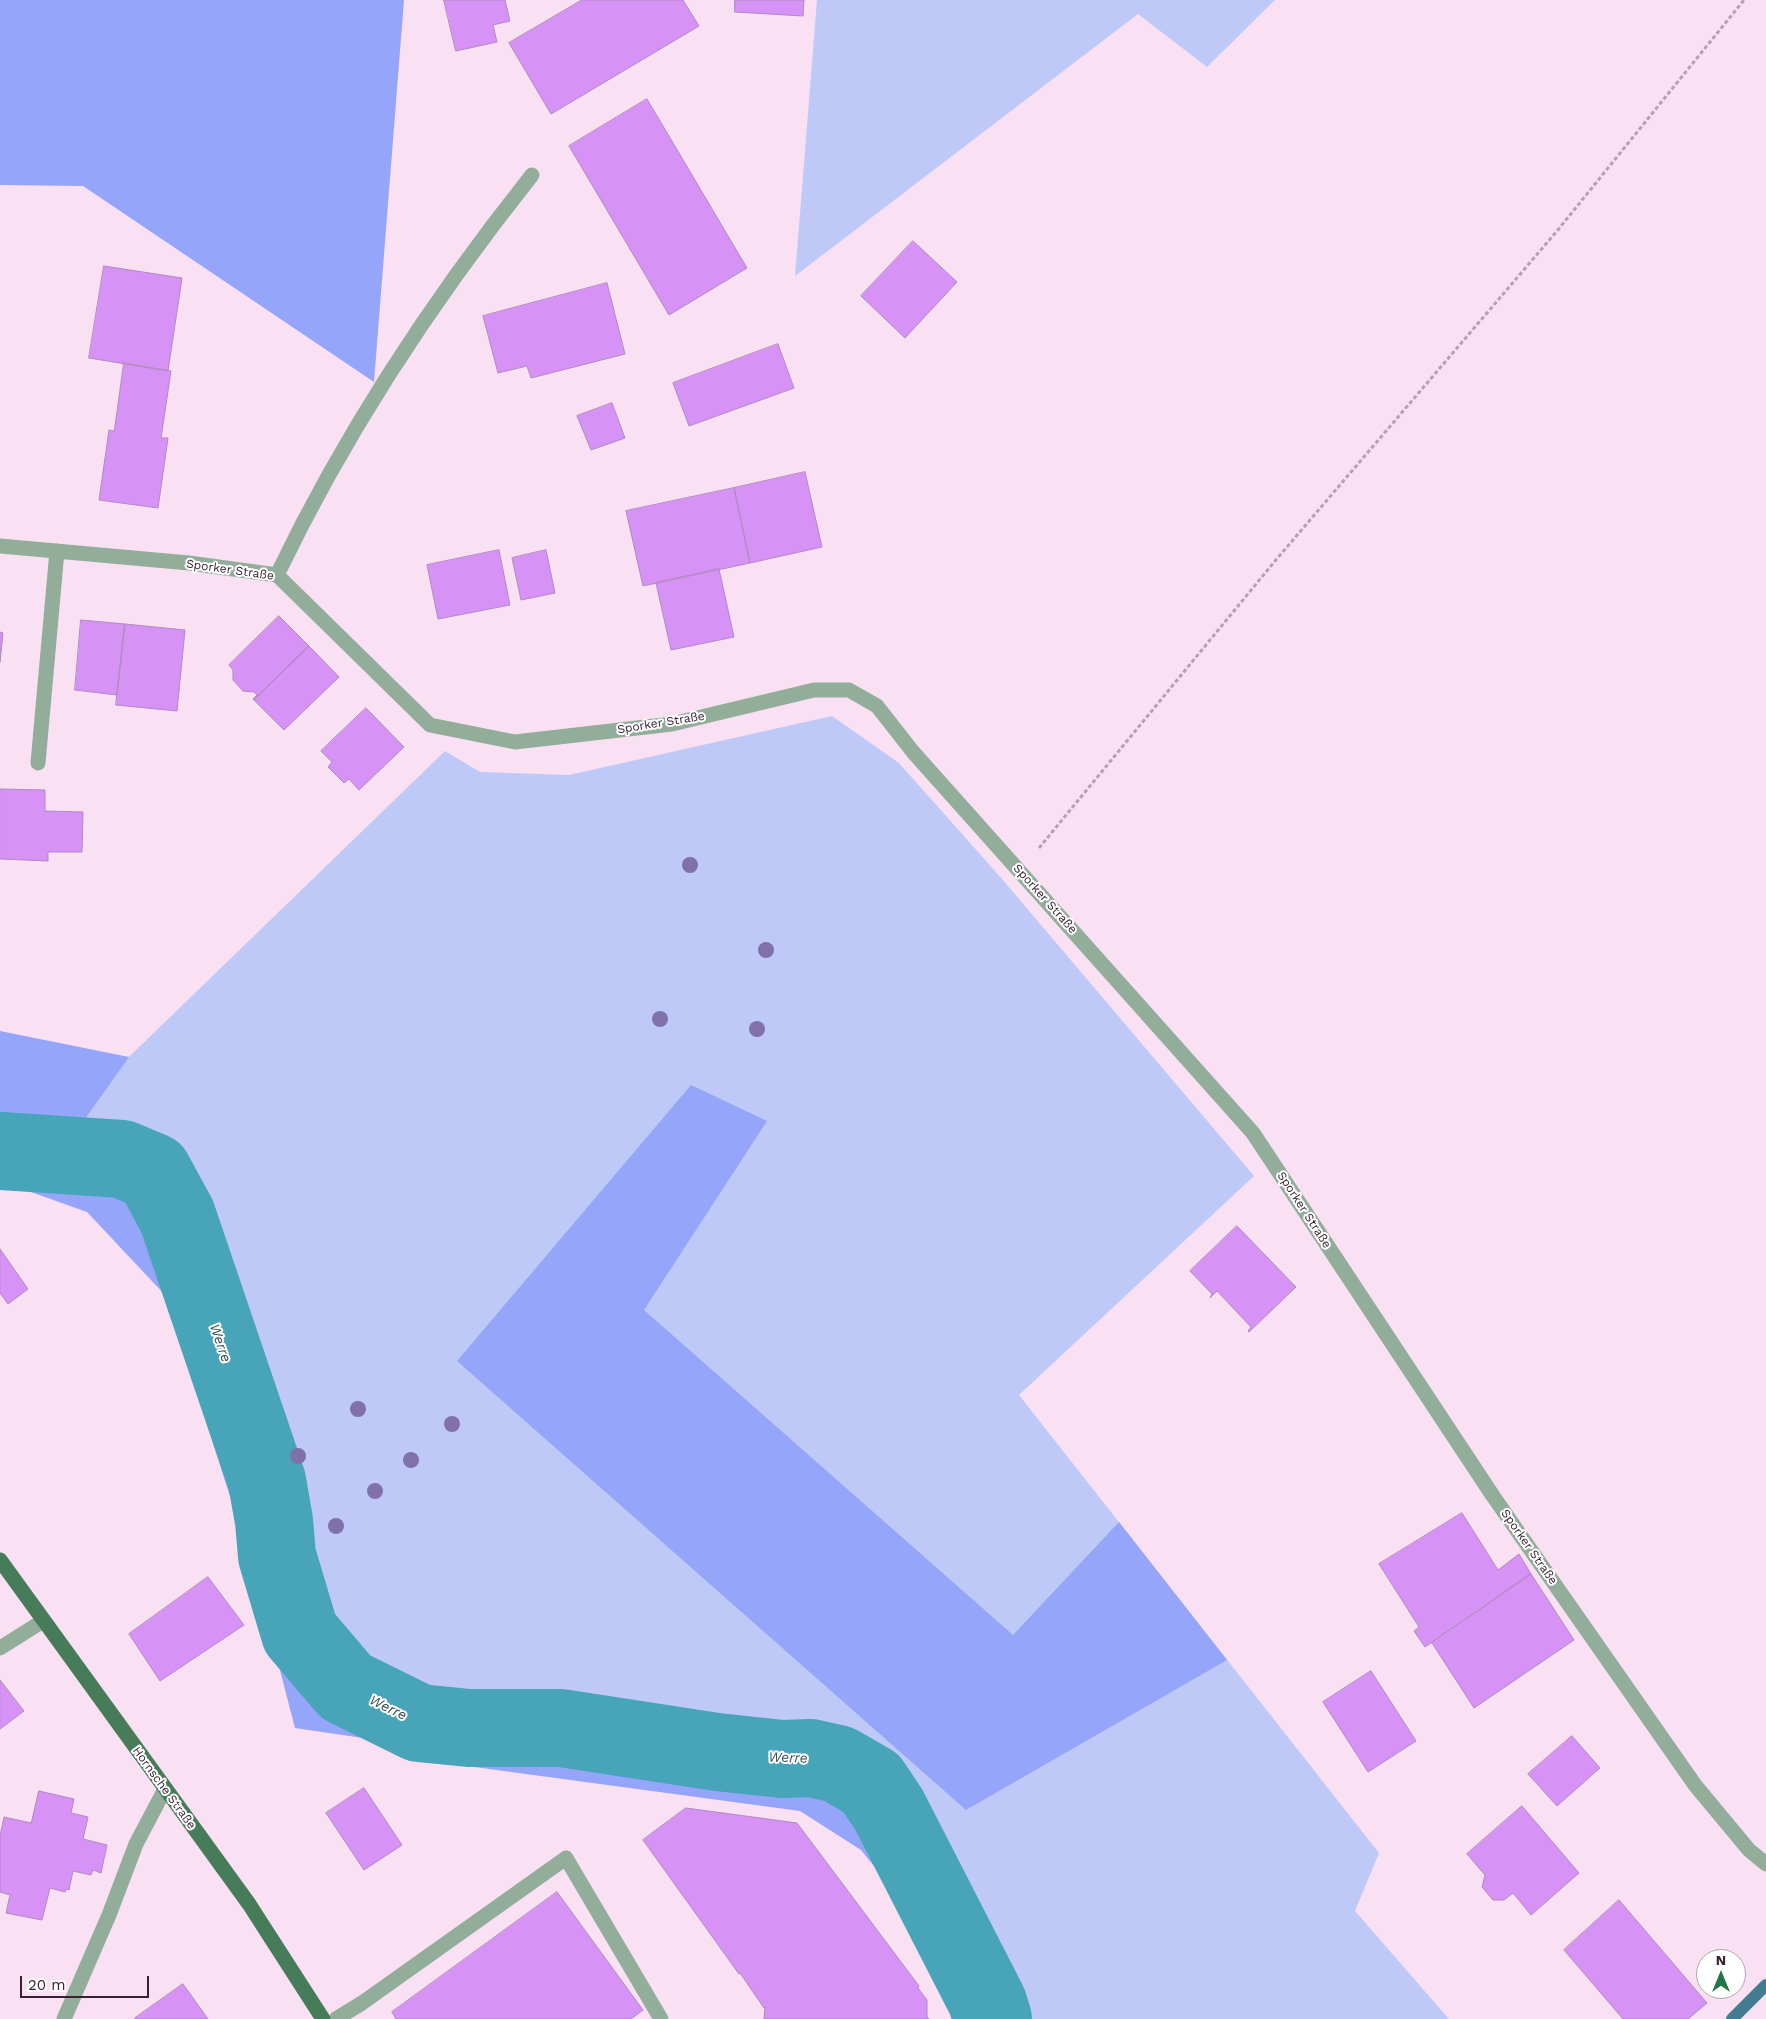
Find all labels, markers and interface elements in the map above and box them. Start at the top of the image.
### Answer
street label: Sporker Straße [185,557,275,583]
street label: Sporker Straße [616,709,706,737]
street label: Sporker Straße [1010,861,1080,937]
street label: Sporker Straße [1274,1169,1334,1251]
water label: Werre [206,1322,234,1364]
street label: Sporker Straße [1498,1507,1560,1587]
water label: Werre [367,1692,409,1724]
street label: Hornsche Straße [129,1744,199,1832]
water label: Werre [768,1749,808,1767]
north arrow [1696,1949,1746,1999]
text: N [1716,1952,1726,1968]
scale bar [22,1966,151,1998]
text: 20 m [28,1976,66,1994]

